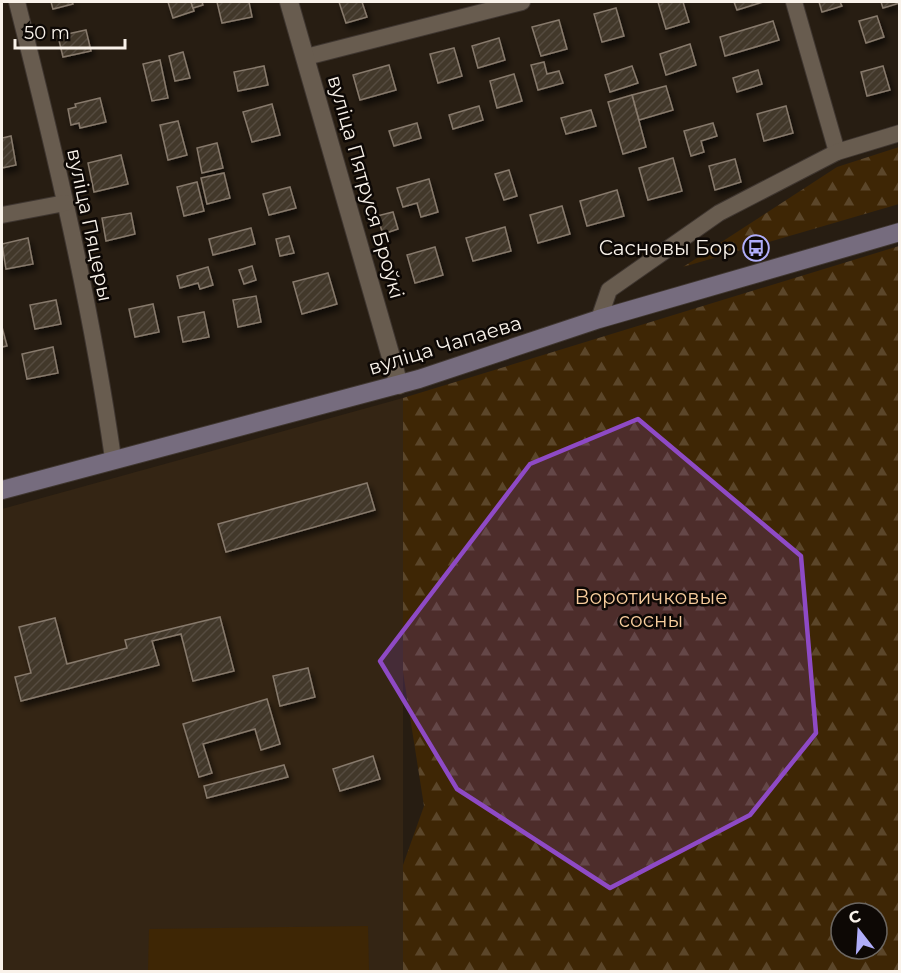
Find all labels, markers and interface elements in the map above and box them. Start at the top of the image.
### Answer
scale bar [15,12,124,50]
text: 50 m [24,22,70,44]
street label: вуліца Пятруся Броўкі [323,73,409,301]
street label: вуліца Пяцеры [62,146,118,304]
bus stop icon: Сасновы Бор [741,233,771,263]
place label: Сасновы Бор [599,236,736,260]
street label: вуліца Чапаева [366,310,524,380]
park label: Воротичковые сосны [574,585,728,632]
north arrow [829,901,889,961]
text: С [846,906,863,928]

